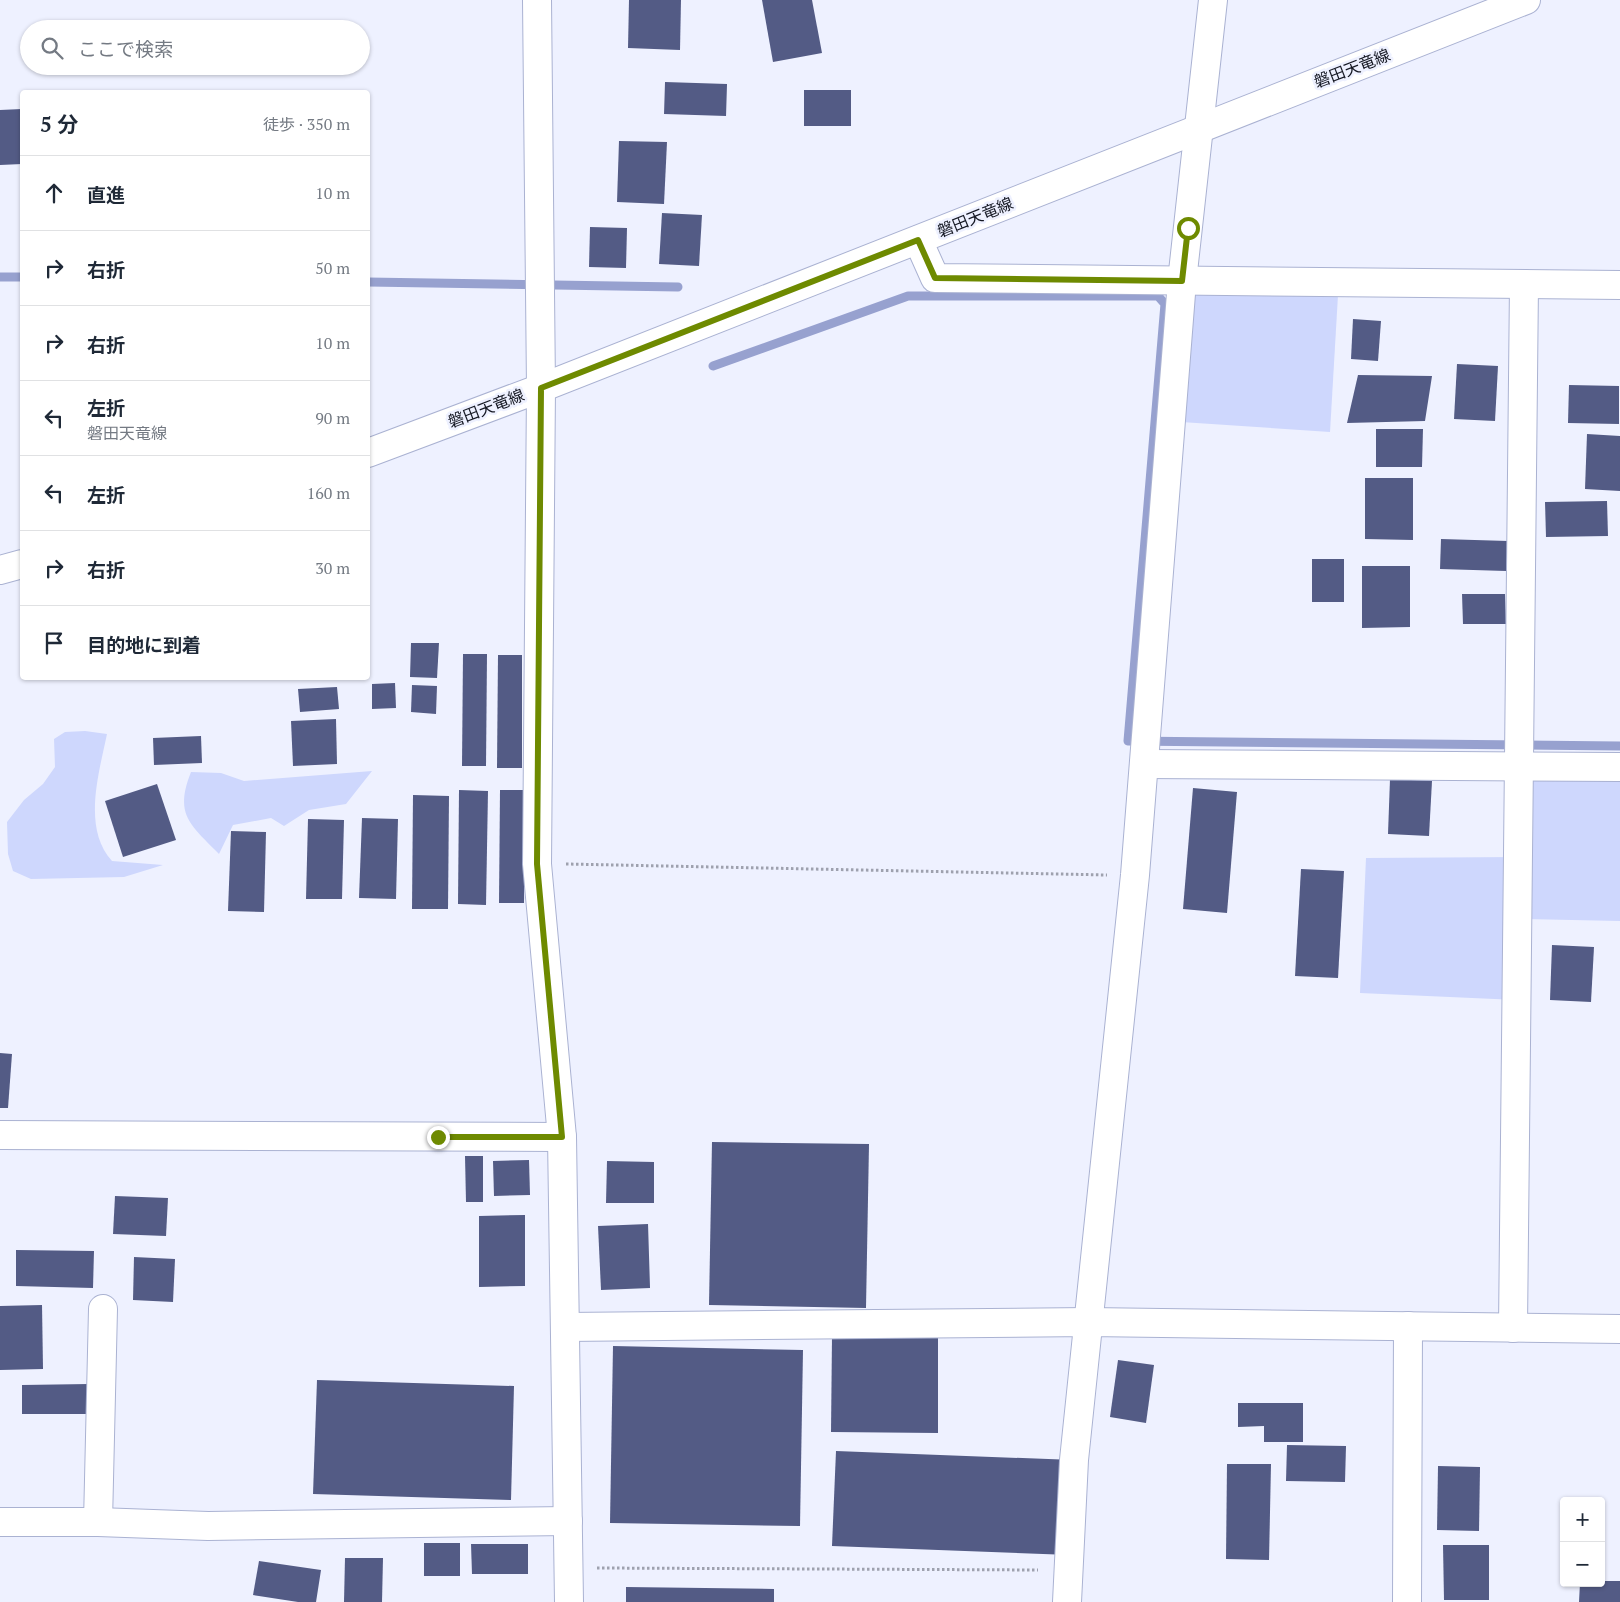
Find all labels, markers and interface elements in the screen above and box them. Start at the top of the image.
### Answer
search box [20,20,370,75]
icon: search [38,34,66,62]
text: ここで検索 [78,36,173,61]
street label: 磐田天竜線 [1311,43,1393,93]
text: 5 分 [40,110,79,138]
text: 徒歩 · 350 m [263,113,350,135]
icon: ahead [40,179,68,207]
text: 直進 [87,182,125,207]
text: 10 m [315,182,350,204]
street label: 磐田天竜線 [934,192,1016,242]
route start [1177,217,1200,240]
icon: right [40,254,68,282]
text: 右折 [87,257,125,282]
text: 50 m [315,257,350,279]
icon: right [40,329,68,357]
text: 右折 [87,332,125,357]
text: 10 m [315,332,350,354]
street label: 磐田天竜線 [445,383,527,433]
text: 左折 [87,395,125,420]
icon: left [40,404,68,432]
text: 90 m [315,407,350,429]
text: 磐田天竜線 [87,422,167,444]
icon: left [40,479,68,507]
text: 左折 [87,482,125,507]
text: 160 m [307,482,350,504]
icon: right [40,554,68,582]
text: 右折 [87,557,125,582]
text: 30 m [315,557,350,579]
icon: arrive [40,629,68,657]
text: 目的地に到着 [87,632,201,657]
route end [427,1126,450,1149]
map controls [1560,1497,1605,1587]
button: + [1560,1497,1605,1542]
button: − [1560,1542,1605,1587]

